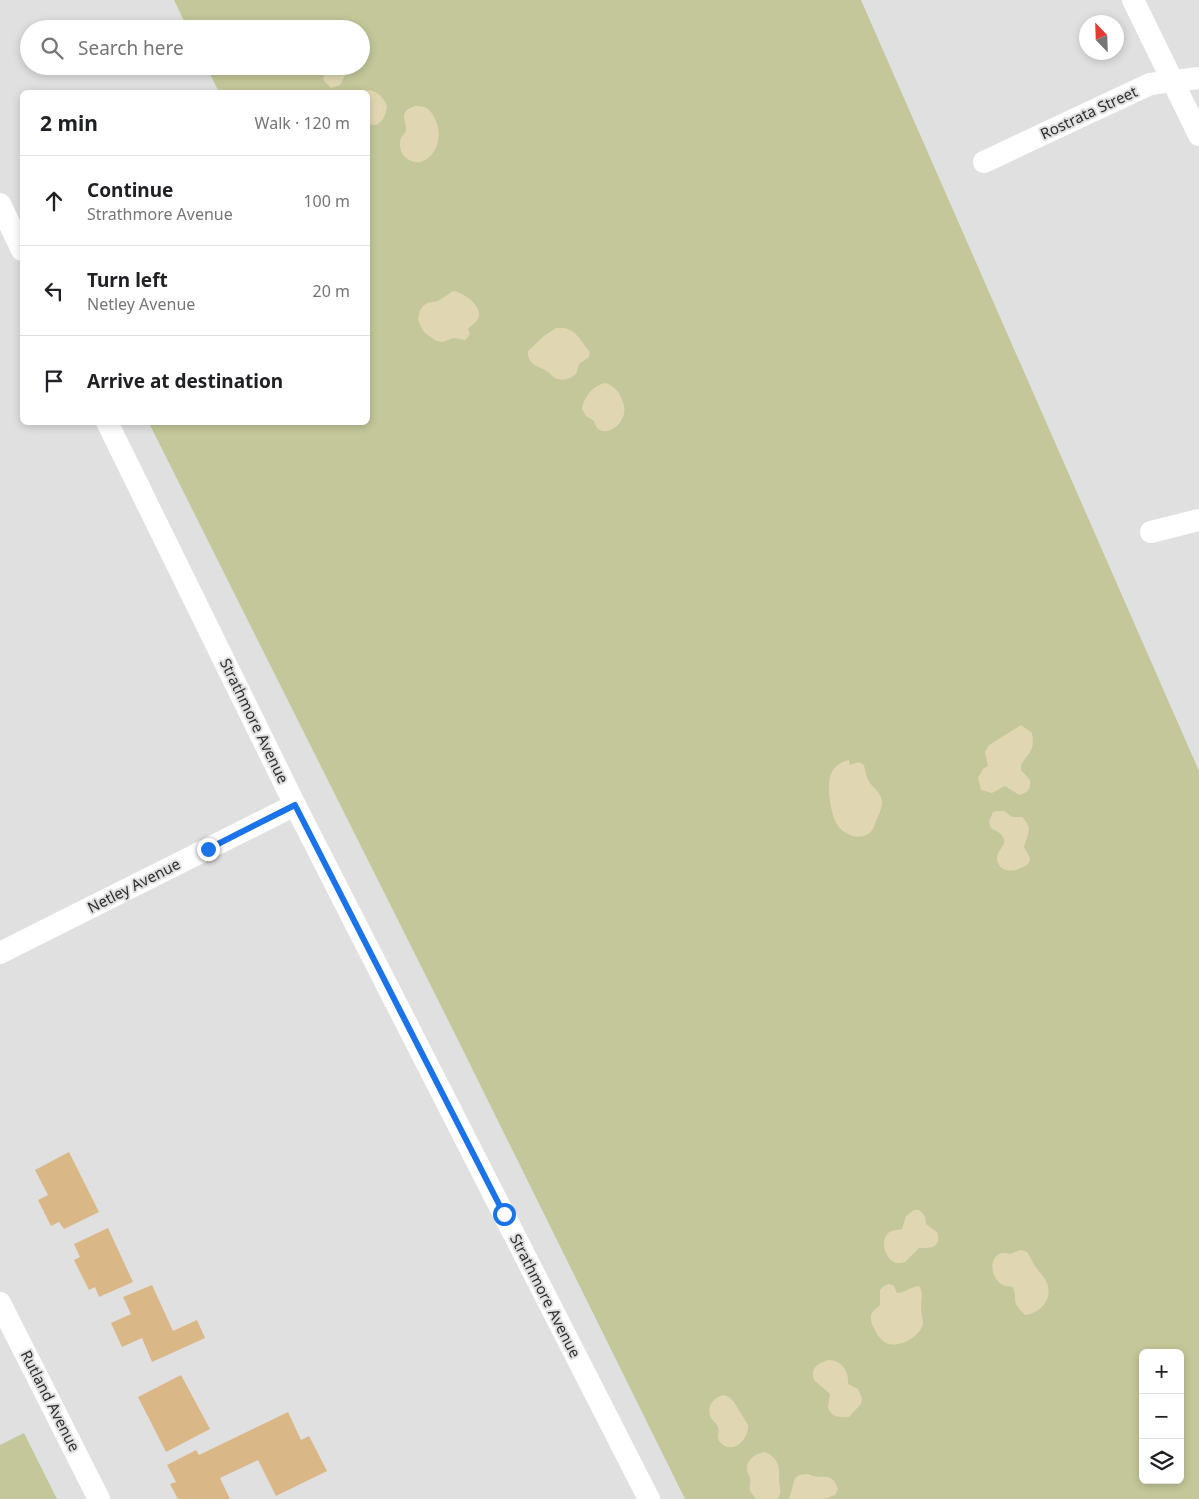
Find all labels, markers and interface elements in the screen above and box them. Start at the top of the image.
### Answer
north arrow [1079,15,1124,60]
search box [20,20,370,75]
icon: search [38,34,66,62]
text: Search here [78,35,184,61]
street label: Rostrata Street [1037,81,1141,143]
text: 2 min [40,109,98,137]
text: Walk · 120 m [255,112,350,134]
text: Continue [87,177,173,203]
icon: ahead [40,187,68,215]
text: 100 m [303,190,350,212]
text: Strathmore Avenue [87,203,233,225]
text: Turn left [87,267,168,293]
icon: left [40,277,68,305]
text: 20 m [313,280,350,302]
text: Netley Avenue [87,293,195,315]
icon: arrive [40,367,68,395]
text: Arrive at destination [87,368,283,394]
street label: Strathmore Avenue [216,655,294,786]
route end [197,838,220,861]
street label: Netley Avenue [84,853,183,917]
route start [493,1203,516,1226]
street label: Strathmore Avenue [506,1230,586,1361]
street label: Rutland Avenue [17,1346,85,1455]
map controls [1139,1349,1184,1484]
button: + [1139,1349,1184,1394]
button: − [1139,1394,1184,1439]
button: layers [1139,1439,1184,1484]

